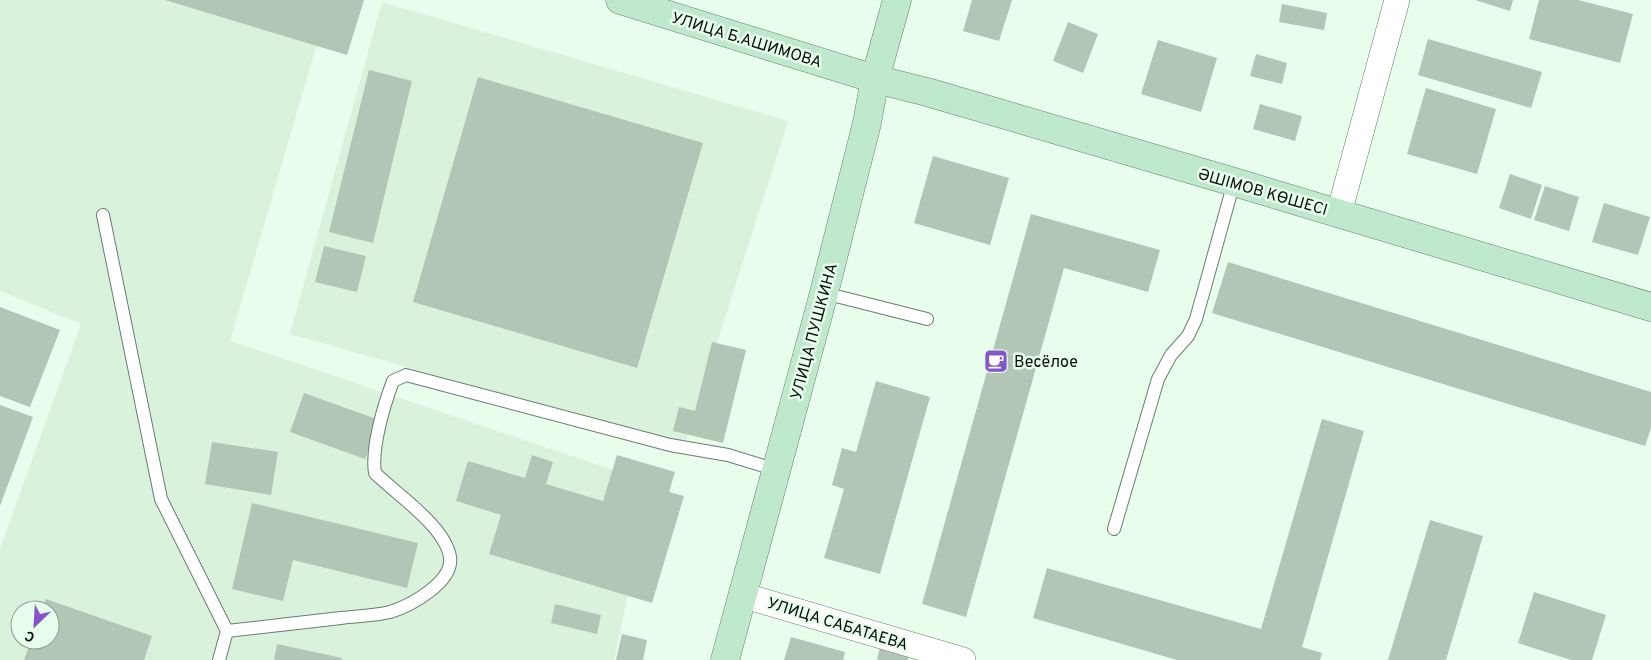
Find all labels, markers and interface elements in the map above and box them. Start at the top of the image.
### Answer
street label: УЛИЦА Б.АШИМОВА [669,9,824,73]
street label: ӘШІМОВ КӨШЕСІ [1195,165,1330,221]
street label: УЛИЦА ПУШКИНА [787,261,843,402]
cafe icon: Весёлое [983,348,1009,374]
place label: Весёлое [1014,353,1078,373]
street label: УЛИЦА САБАТАЕВА [764,594,910,656]
north arrow [10,600,60,650]
text: С [22,626,38,645]

